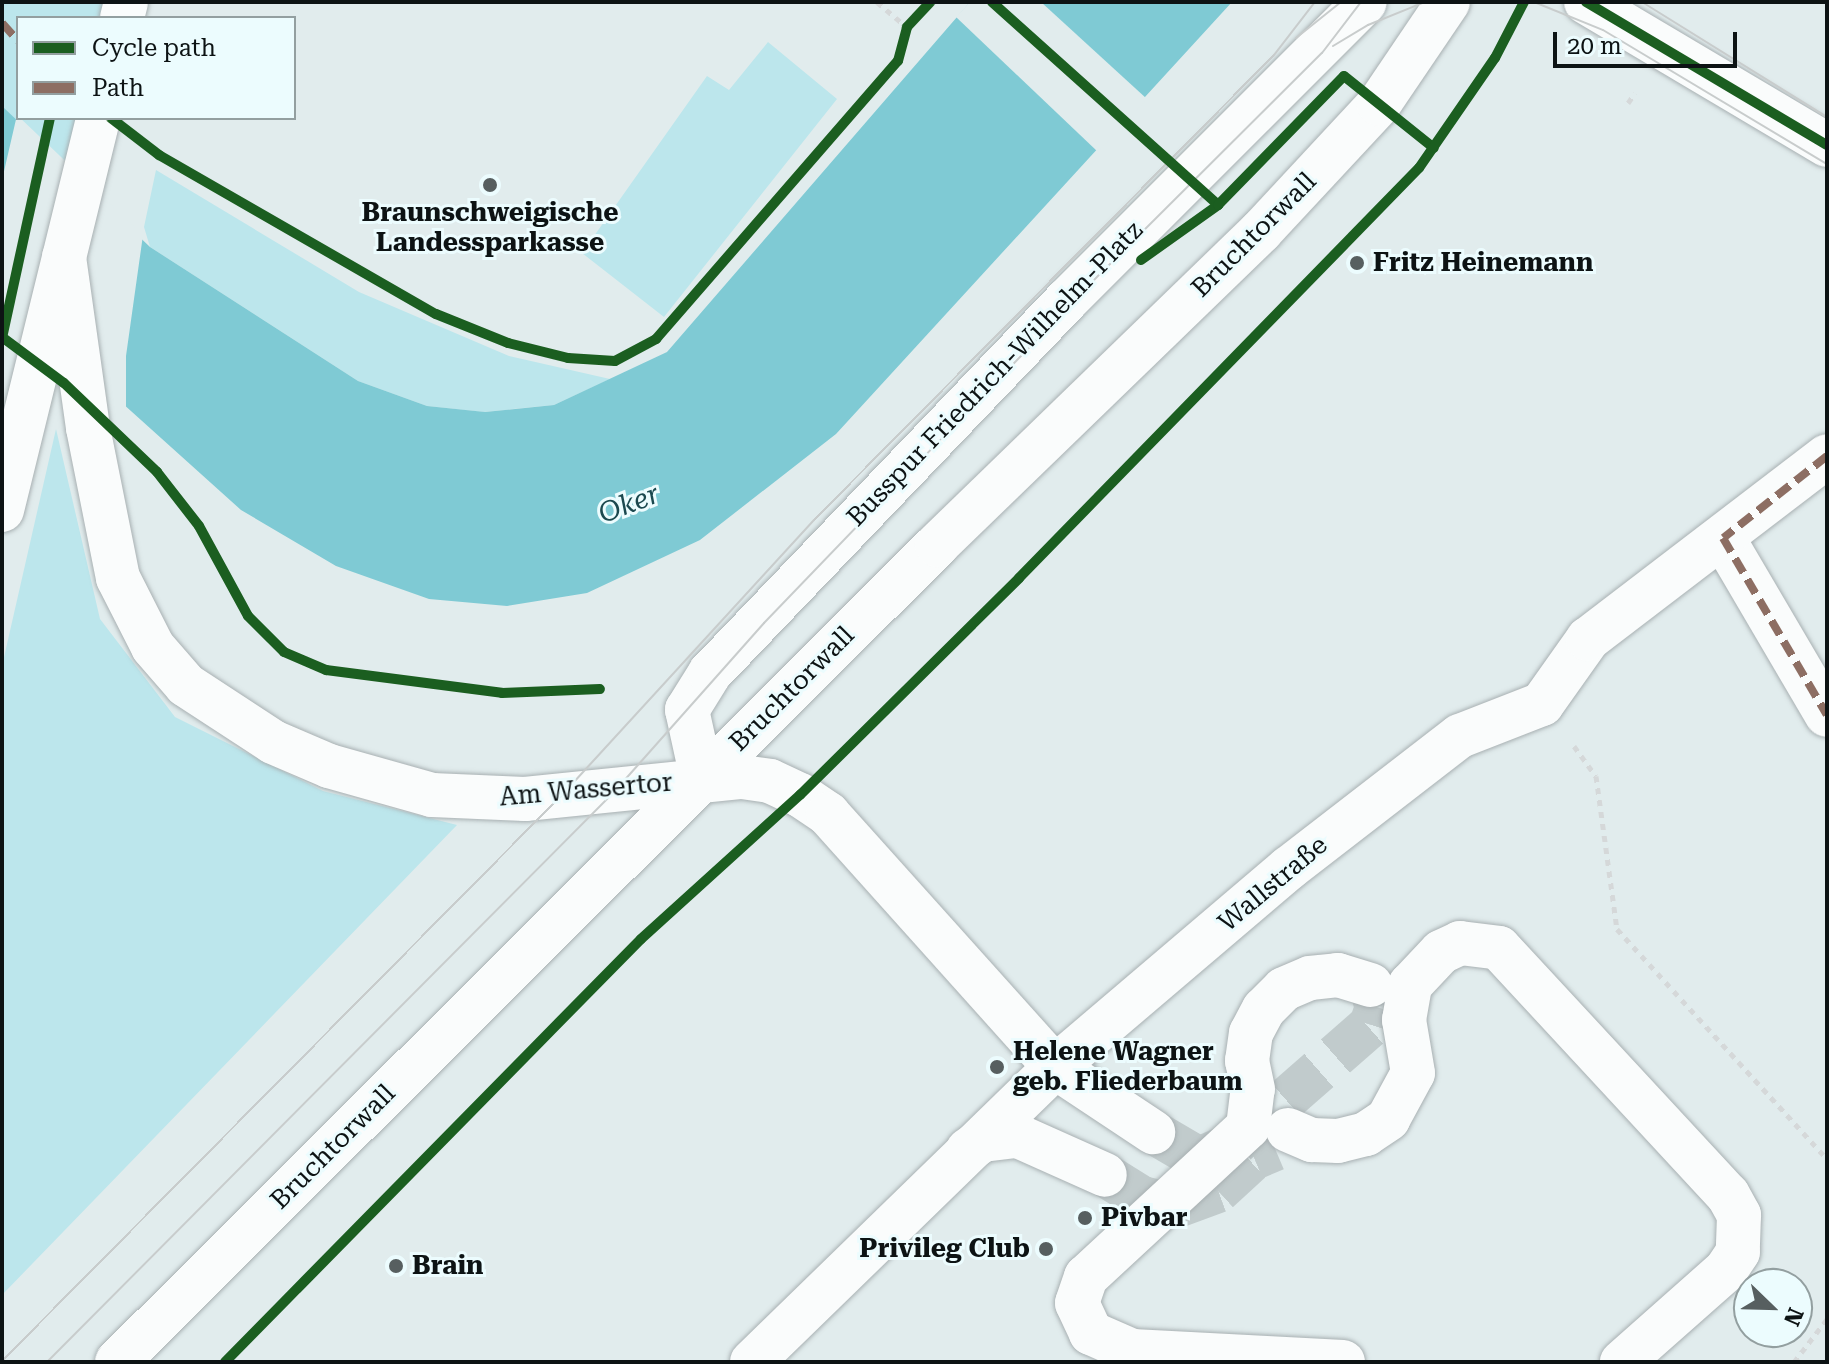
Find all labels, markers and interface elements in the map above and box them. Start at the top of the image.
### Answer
legend [16,16,296,120]
scale bar [1557,16,1741,66]
text: 20 m [1567,32,1622,60]
text: Cycle path [92,34,216,62]
text: Path [92,74,144,102]
street label: Bruchtorwall [1185,166,1323,304]
marker: Braunschweigische Landessparkasse [481,176,499,194]
place label: Braunschweigische Landessparkasse [362,197,618,258]
street label: Busspur Friedrich-Wilhelm-Platz [841,215,1149,533]
place label: Fritz Heinemann [1373,247,1593,279]
marker: Fritz Heinemann [1348,254,1366,272]
water label: Oker [594,477,664,531]
street label: Bruchtorwall [723,620,861,758]
street label: Am Wassertor [498,767,674,813]
street label: Wallstraße [1212,829,1334,939]
place label: Helene Wagner geb. Fliederbaum [1013,1036,1243,1098]
marker: Helene Wagner geb. Fliederbaum [988,1058,1006,1076]
street label: Bruchtorwall [264,1078,402,1216]
place label: Pivbar [1101,1202,1188,1234]
marker: Pivbar [1076,1209,1094,1227]
place label: Privileg Club [859,1233,1030,1265]
marker: Privileg Club [1037,1240,1055,1258]
place label: Brain [412,1250,484,1282]
marker: Brain [387,1257,405,1275]
north arrow [1733,1268,1813,1348]
text: N [1779,1304,1809,1329]

